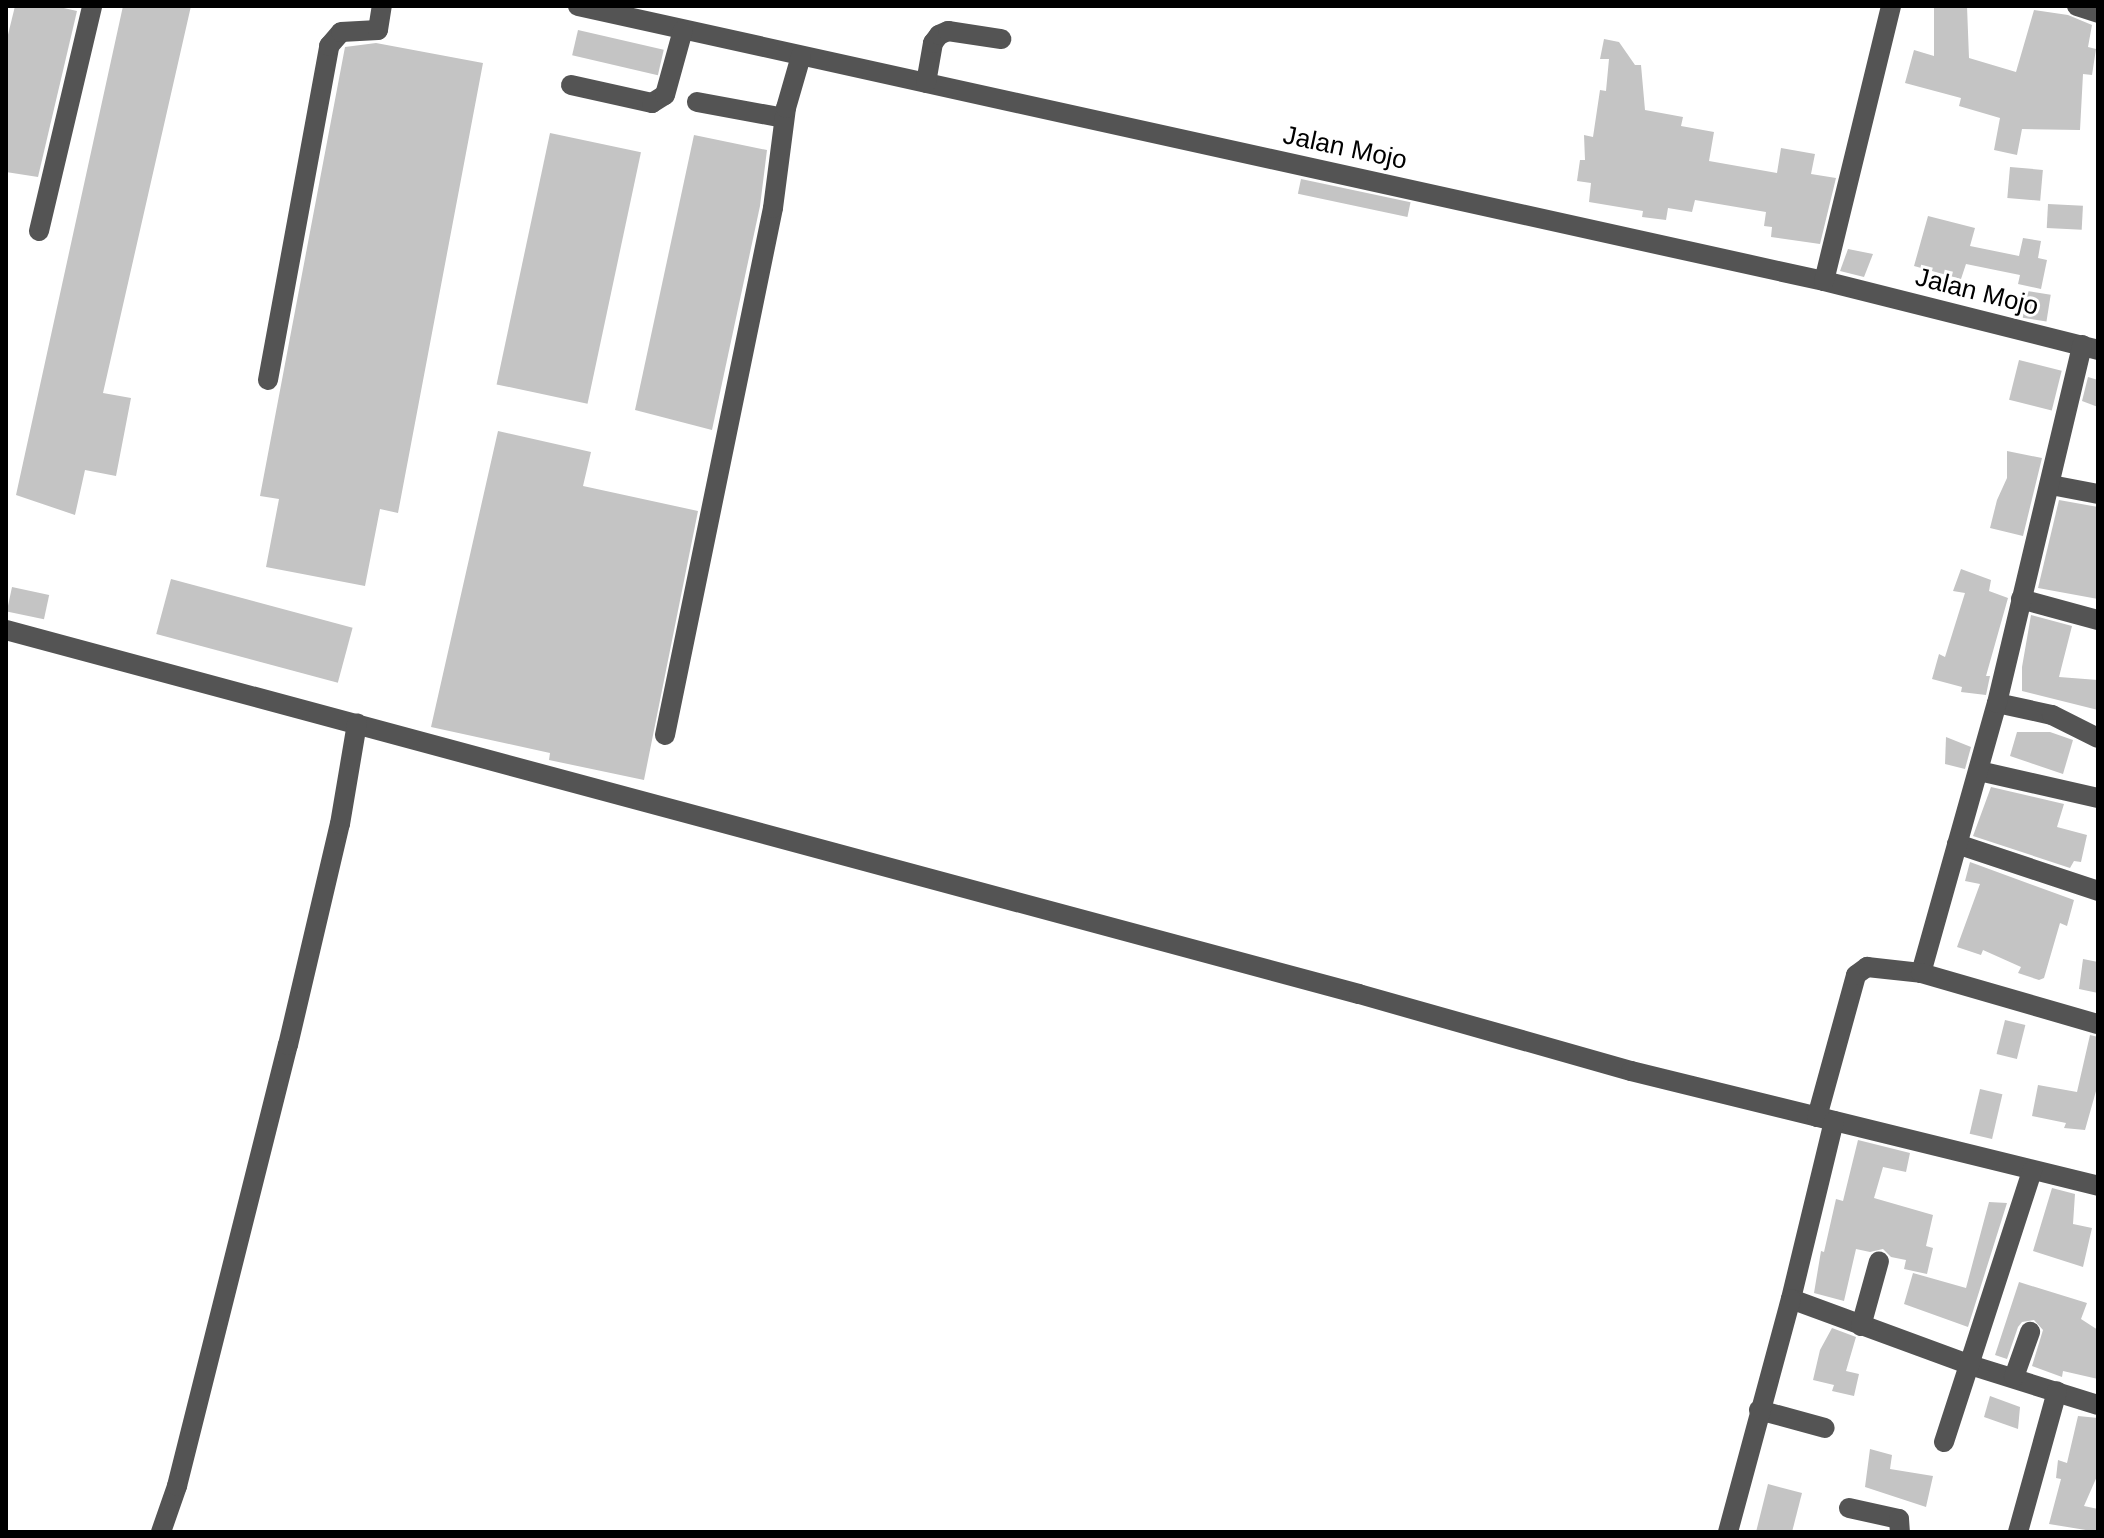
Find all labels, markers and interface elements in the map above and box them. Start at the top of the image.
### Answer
street label: Jalan Mojo [1280,120,1410,176]
street label: Jalan Mojo [1912,262,2042,322]

